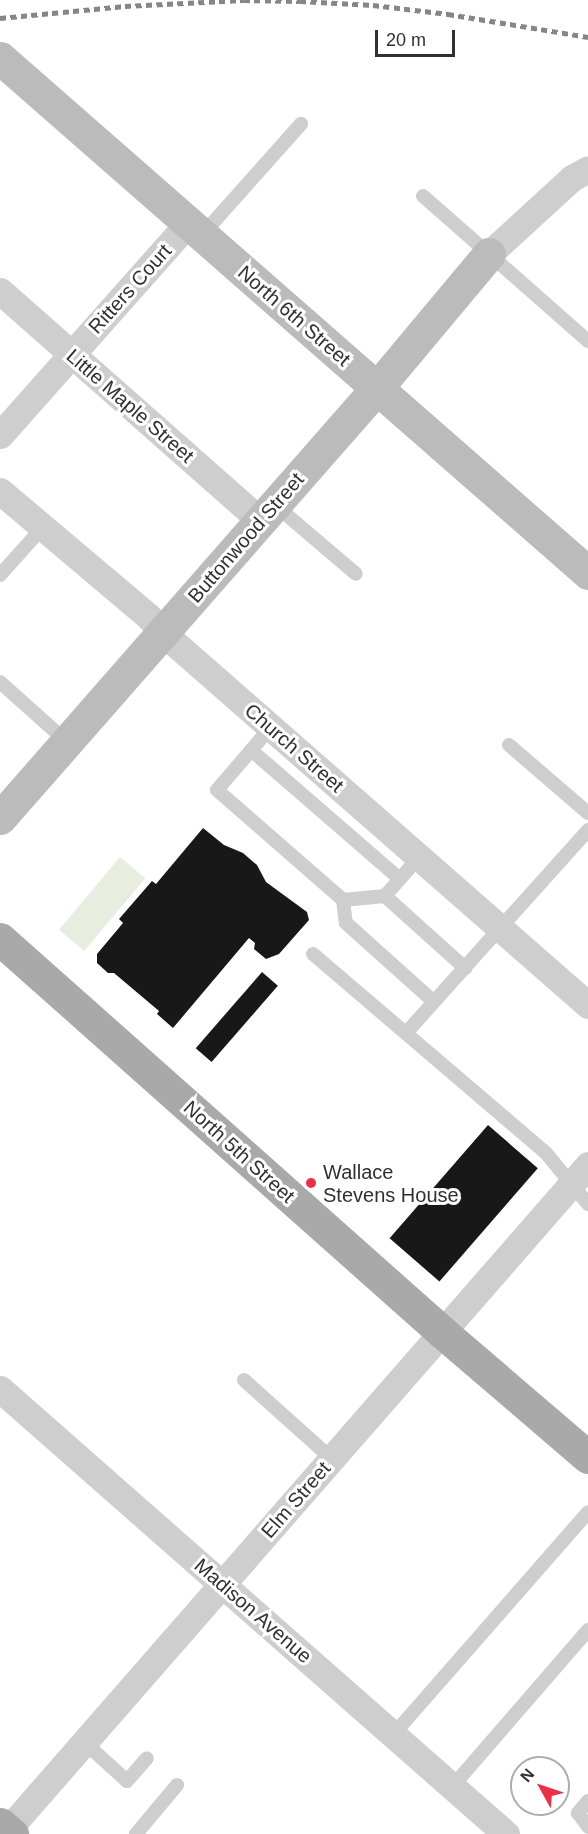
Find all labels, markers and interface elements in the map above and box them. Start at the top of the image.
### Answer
scale bar [378,18,458,56]
text: 20 m [386,30,426,50]
street label: Ritters Court [84,239,176,339]
street label: North 6th Street [233,261,355,371]
street label: Little Maple Street [61,344,199,468]
street label: Buttonwood Street [183,468,309,608]
street label: Church Street [240,698,348,798]
street label: North 5th Street [179,1096,299,1208]
place label: Wallace Stevens House [323,1160,459,1207]
marker: Wallace Stevens House [304,1176,318,1190]
street label: Elm Street [256,1457,336,1543]
street label: Madison Avenue [189,1553,317,1669]
north arrow [510,1756,570,1816]
text: N [517,1766,538,1785]

